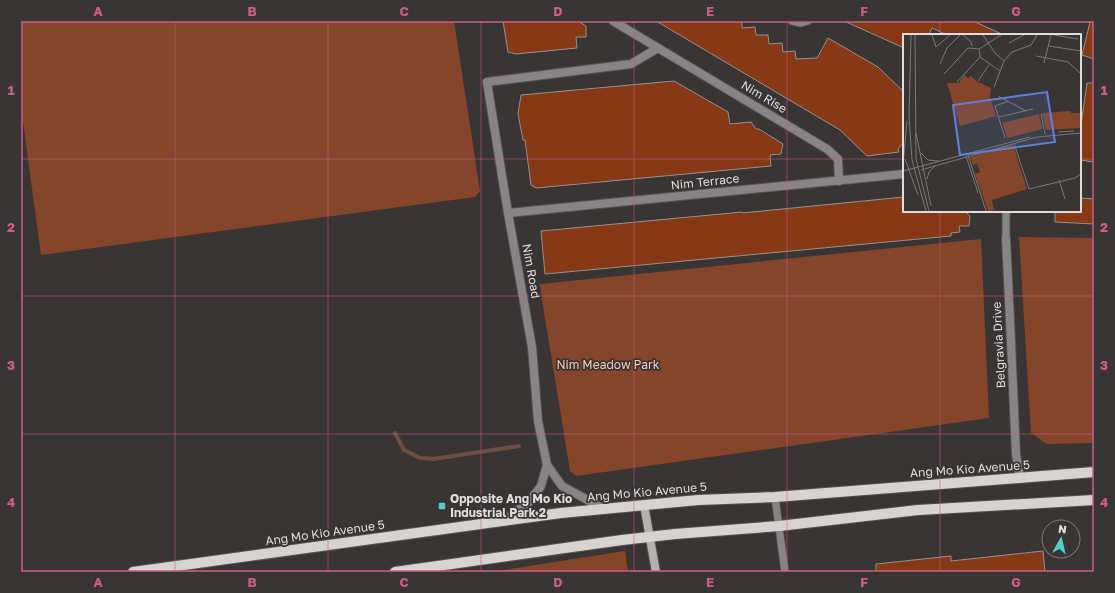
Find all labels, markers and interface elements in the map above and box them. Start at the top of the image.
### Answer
text: A [93,3,103,19]
text: B [247,3,257,19]
text: C [399,3,409,19]
text: D [553,3,563,19]
text: E [706,3,714,19]
text: F [860,3,868,19]
text: G [1011,3,1021,19]
inset map [903,34,1081,212]
street label: Nim Rise [739,77,790,116]
text: 1 [8,82,15,98]
text: 1 [1101,82,1108,98]
street label: Nim Terrace [670,170,740,193]
text: 2 [7,219,15,235]
text: 2 [1100,219,1108,235]
street label: Nim Road [519,242,544,299]
street label: Belgravia Drive [989,301,1008,389]
text: 3 [7,357,15,373]
park label: Nim Meadow Park [556,357,660,372]
text: 3 [1100,357,1108,373]
street label: Ang Mo Kio Avenue 5 [909,457,1031,480]
street label: Ang Mo Kio Avenue 5 [586,479,708,504]
place label: Opposite Ang Mo Kio Industrial Park 2 [450,491,572,520]
text: 4 [7,494,15,510]
text: 4 [1100,494,1108,510]
marker: Opposite Ang Mo Kio Industrial Park 2 [437,501,447,511]
street label: Ang Mo Kio Avenue 5 [264,517,386,548]
north arrow [1041,519,1081,559]
text: N [1057,522,1068,536]
text: A [93,574,103,590]
text: B [247,574,257,590]
text: C [399,574,409,590]
text: D [553,574,563,590]
text: E [706,574,714,590]
text: F [860,574,868,590]
text: G [1011,574,1021,590]

